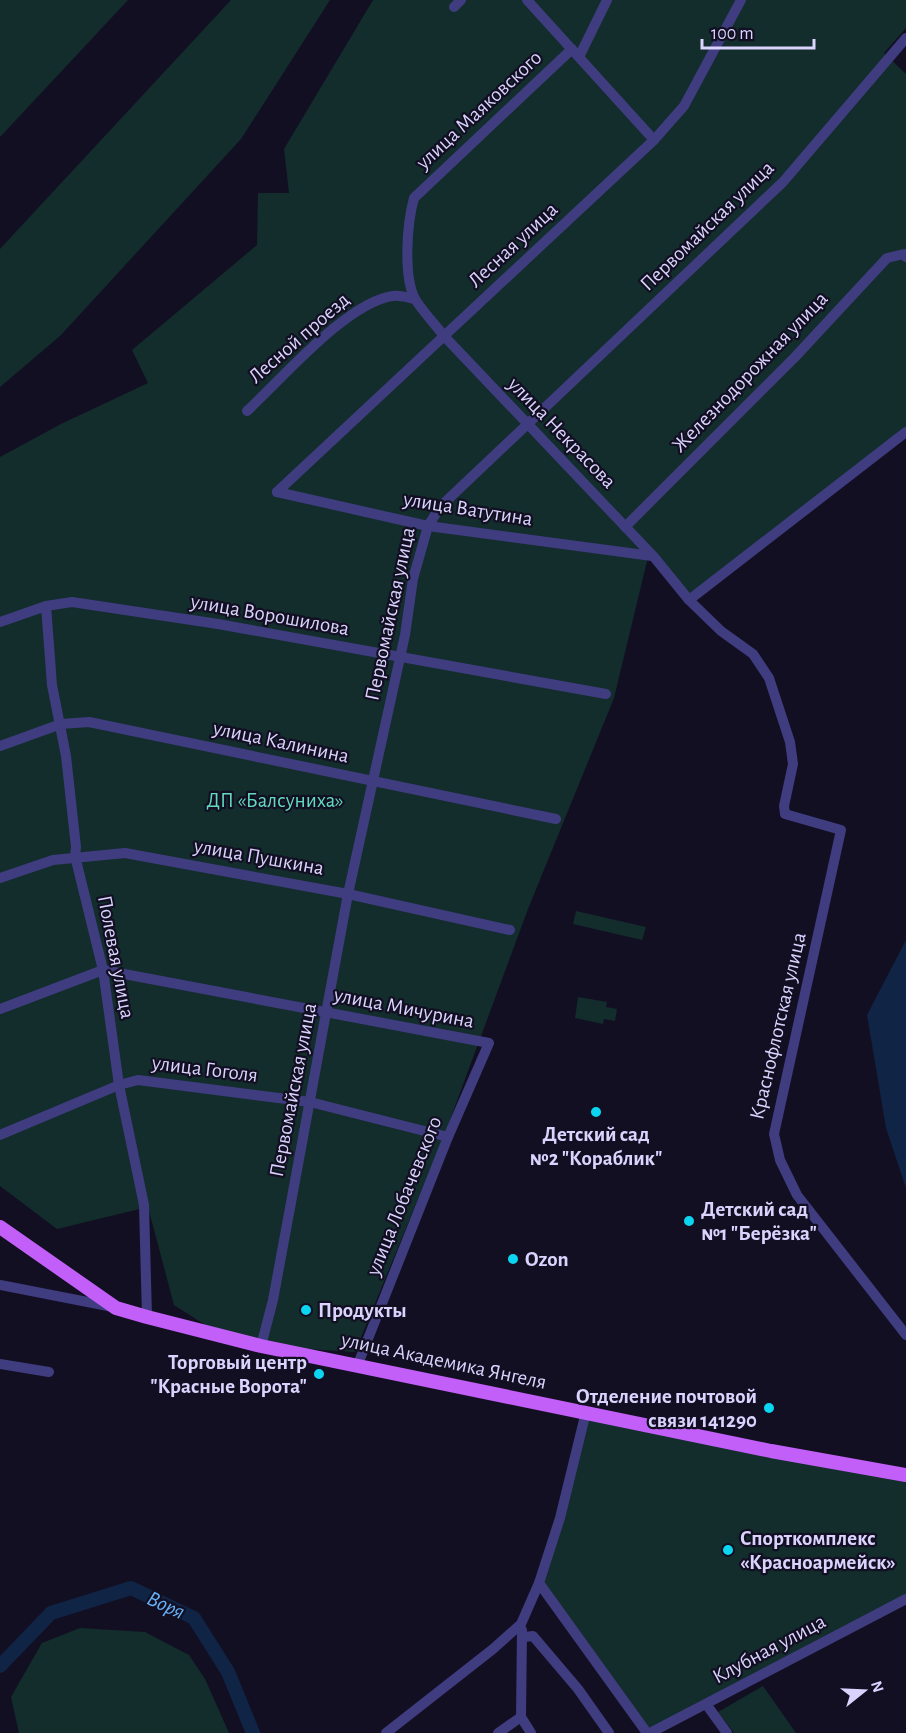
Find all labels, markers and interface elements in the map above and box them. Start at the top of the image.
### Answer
scale bar [702,12,814,50]
text: 100 m [711,25,754,43]
street label: улица Маяковского [412,47,546,174]
street label: Первомайская улица [636,157,778,295]
street label: Лесная улица [464,198,562,292]
street label: Железнодорожная улица [668,287,832,456]
street label: Лесной проезд [244,289,354,387]
street label: улица Некрасова [503,373,620,493]
street label: улица Ватутина [401,488,534,530]
street label: Первомайская улица [361,525,419,703]
street label: улица Ворошилова [188,591,351,639]
street label: улица Калинина [210,717,351,767]
park label: ДП «Балсуниха» [206,790,344,811]
street label: улица Пушкина [191,835,326,879]
street label: Полевая улица [94,894,138,1021]
street label: Краснофлотская улица [746,930,810,1122]
street label: улица Мичурина [331,984,476,1032]
street label: Первомайская улица [266,1001,320,1179]
street label: улица Гоголя [150,1052,259,1086]
marker: Детский сад №2 "Кораблик" [589,1105,603,1119]
street label: улица Лобачевского [362,1114,445,1279]
place label: Детский сад №2 "Кораблик" [530,1124,662,1169]
place label: Детский сад №1 "Берёзка" [701,1199,817,1244]
marker: Детский сад №1 "Берёзка" [682,1214,696,1228]
place label: Ozon [525,1249,569,1270]
marker: Ozon [506,1252,520,1266]
place label: Продукты [318,1300,407,1321]
marker: Продукты [299,1303,313,1317]
street label: улица Академика Янгеля [339,1329,549,1393]
place label: Торговый центр "Красные Ворота" [150,1352,307,1397]
marker: Торговый центр "Красные Ворота" [312,1367,326,1381]
place label: Отделение почтовой связи 141290 [576,1386,757,1431]
marker: Отделение почтовой связи 141290 [762,1401,776,1415]
place label: Спорткомплекс «Красноармейск» [740,1528,896,1573]
marker: Спорткомплекс «Красноармейск» [721,1543,735,1557]
water label: Воря [143,1587,188,1624]
street label: Клубная улица [709,1610,829,1688]
north arrow [834,1661,894,1721]
text: N [868,1679,887,1694]

